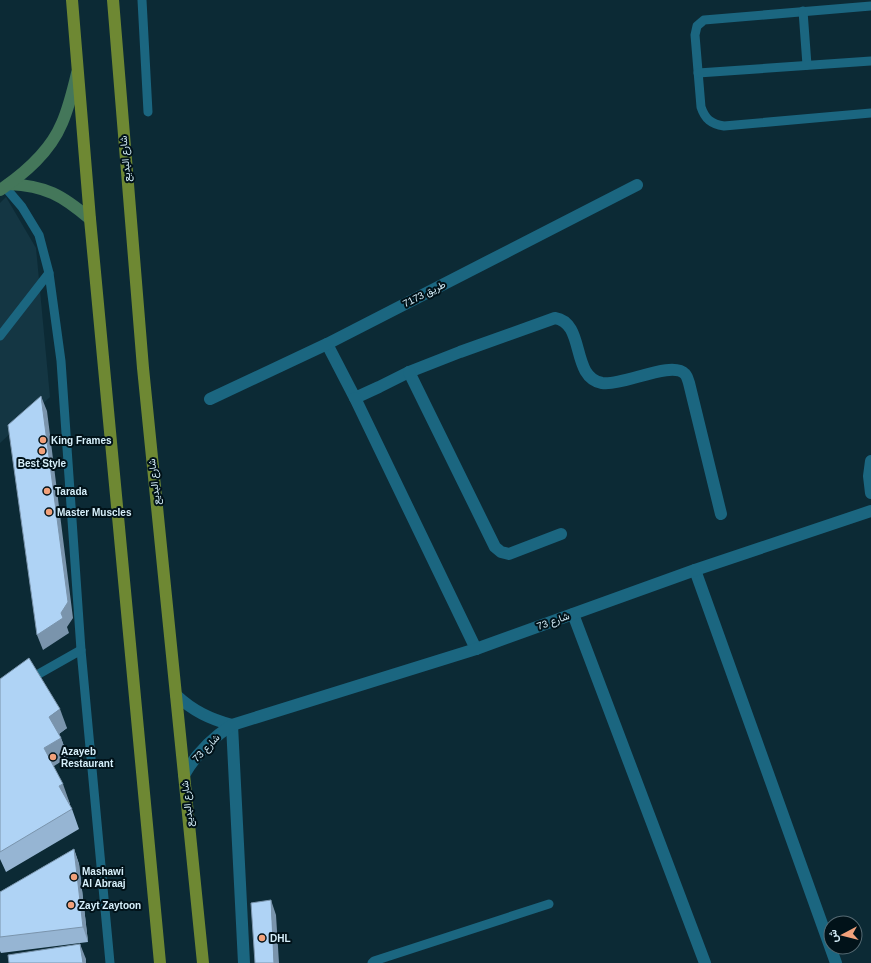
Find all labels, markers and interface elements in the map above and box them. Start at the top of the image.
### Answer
street label: شارع البديع [117,135,134,183]
street label: طريق 7173 [401,278,448,310]
marker: King Frames [38,435,48,445]
place label: King Frames [51,435,112,446]
marker: Best Style [37,446,47,456]
place label: Best Style [18,458,67,469]
street label: شارع البديع [146,458,163,506]
marker: Tarada [42,486,52,496]
place label: Tarada [55,486,87,497]
marker: Master Muscles [44,507,54,517]
place label: Master Muscles [57,507,132,518]
street label: شارع 73 [535,610,571,633]
street label: شارع 73 [190,732,223,765]
place label: Azayeb Restaurant [61,746,114,769]
marker: Azayeb Restaurant [48,752,58,762]
street label: شارع البديع [179,780,196,828]
place label: Mashawi Al Abraaj [82,866,126,889]
marker: Mashawi Al Abraaj [69,872,79,882]
marker: Zayt Zaytoon [66,900,76,910]
place label: Zayt Zaytoon [79,900,141,911]
north arrow [823,915,863,955]
text: ش [826,929,841,944]
marker: DHL [257,933,267,943]
place label: DHL [270,933,291,944]

